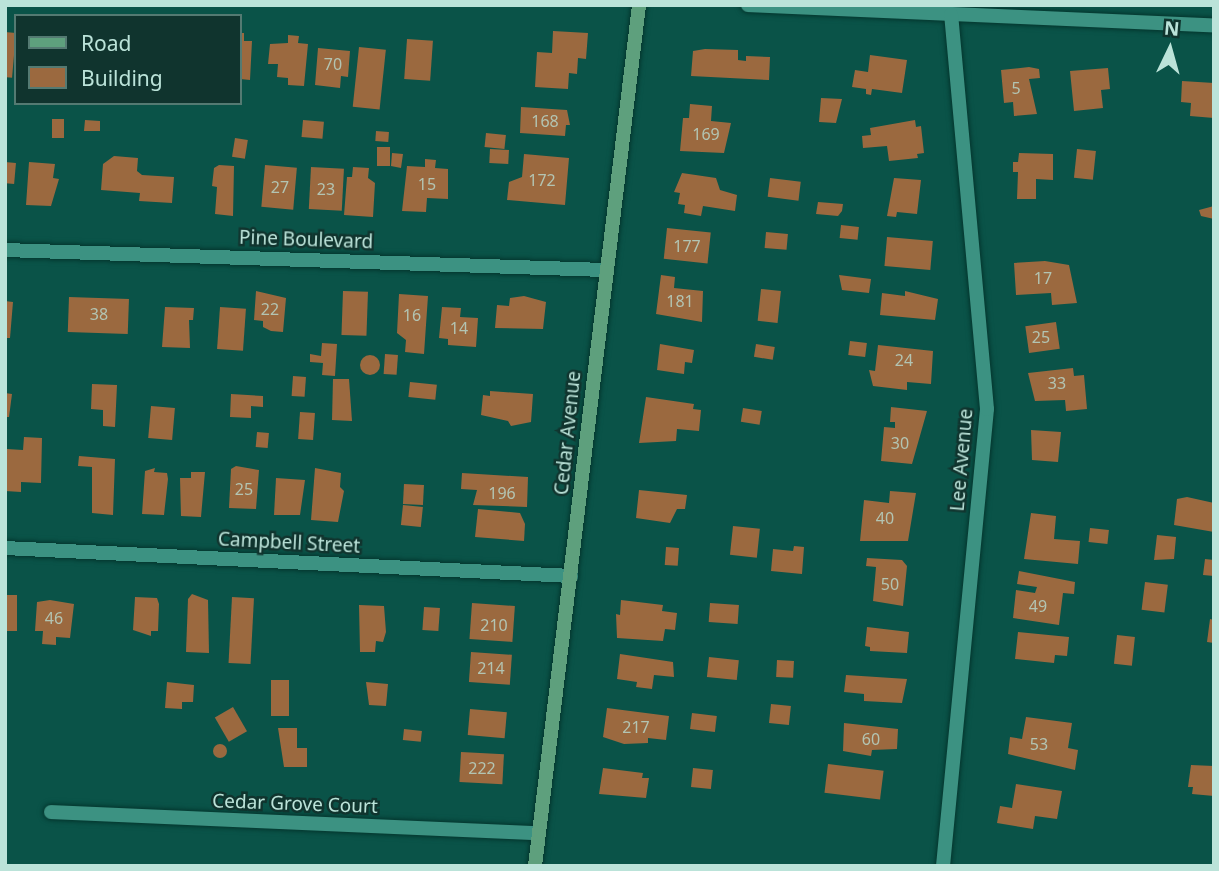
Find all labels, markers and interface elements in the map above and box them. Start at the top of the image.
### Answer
legend [14,14,242,105]
north arrow [1135,14,1205,84]
text: N [1163,14,1181,42]
text: Road [81,29,131,57]
house number: 70 [324,54,342,74]
text: Building [81,64,163,92]
house number: 5 [1011,78,1021,98]
house number: 168 [531,111,559,131]
house number: 169 [692,124,720,144]
house number: 172 [528,170,556,190]
house number: 15 [418,174,436,194]
house number: 27 [271,177,289,197]
house number: 23 [317,179,335,199]
street label: Pine Boulevard [239,226,373,254]
house number: 177 [673,236,701,256]
house number: 17 [1034,268,1052,288]
house number: 181 [666,291,694,311]
house number: 22 [261,299,279,319]
house number: 38 [90,304,108,324]
house number: 16 [403,305,421,325]
house number: 14 [450,318,468,338]
house number: 25 [1032,327,1050,347]
house number: 24 [895,350,913,370]
street label: Cedar Avenue [550,370,586,496]
house number: 33 [1048,373,1066,393]
street label: Lee Avenue [946,408,978,512]
house number: 30 [891,433,909,453]
house number: 25 [235,479,253,499]
house number: 196 [488,483,516,503]
house number: 40 [876,508,894,528]
street label: Campbell Street [217,528,361,558]
house number: 50 [881,574,899,594]
house number: 49 [1029,596,1047,616]
house number: 46 [45,608,63,628]
house number: 210 [480,615,508,635]
house number: 214 [477,658,505,678]
house number: 217 [622,717,650,737]
house number: 60 [862,729,880,749]
house number: 53 [1030,734,1048,754]
house number: 222 [468,758,496,778]
street label: Cedar Grove Court [212,790,378,818]

